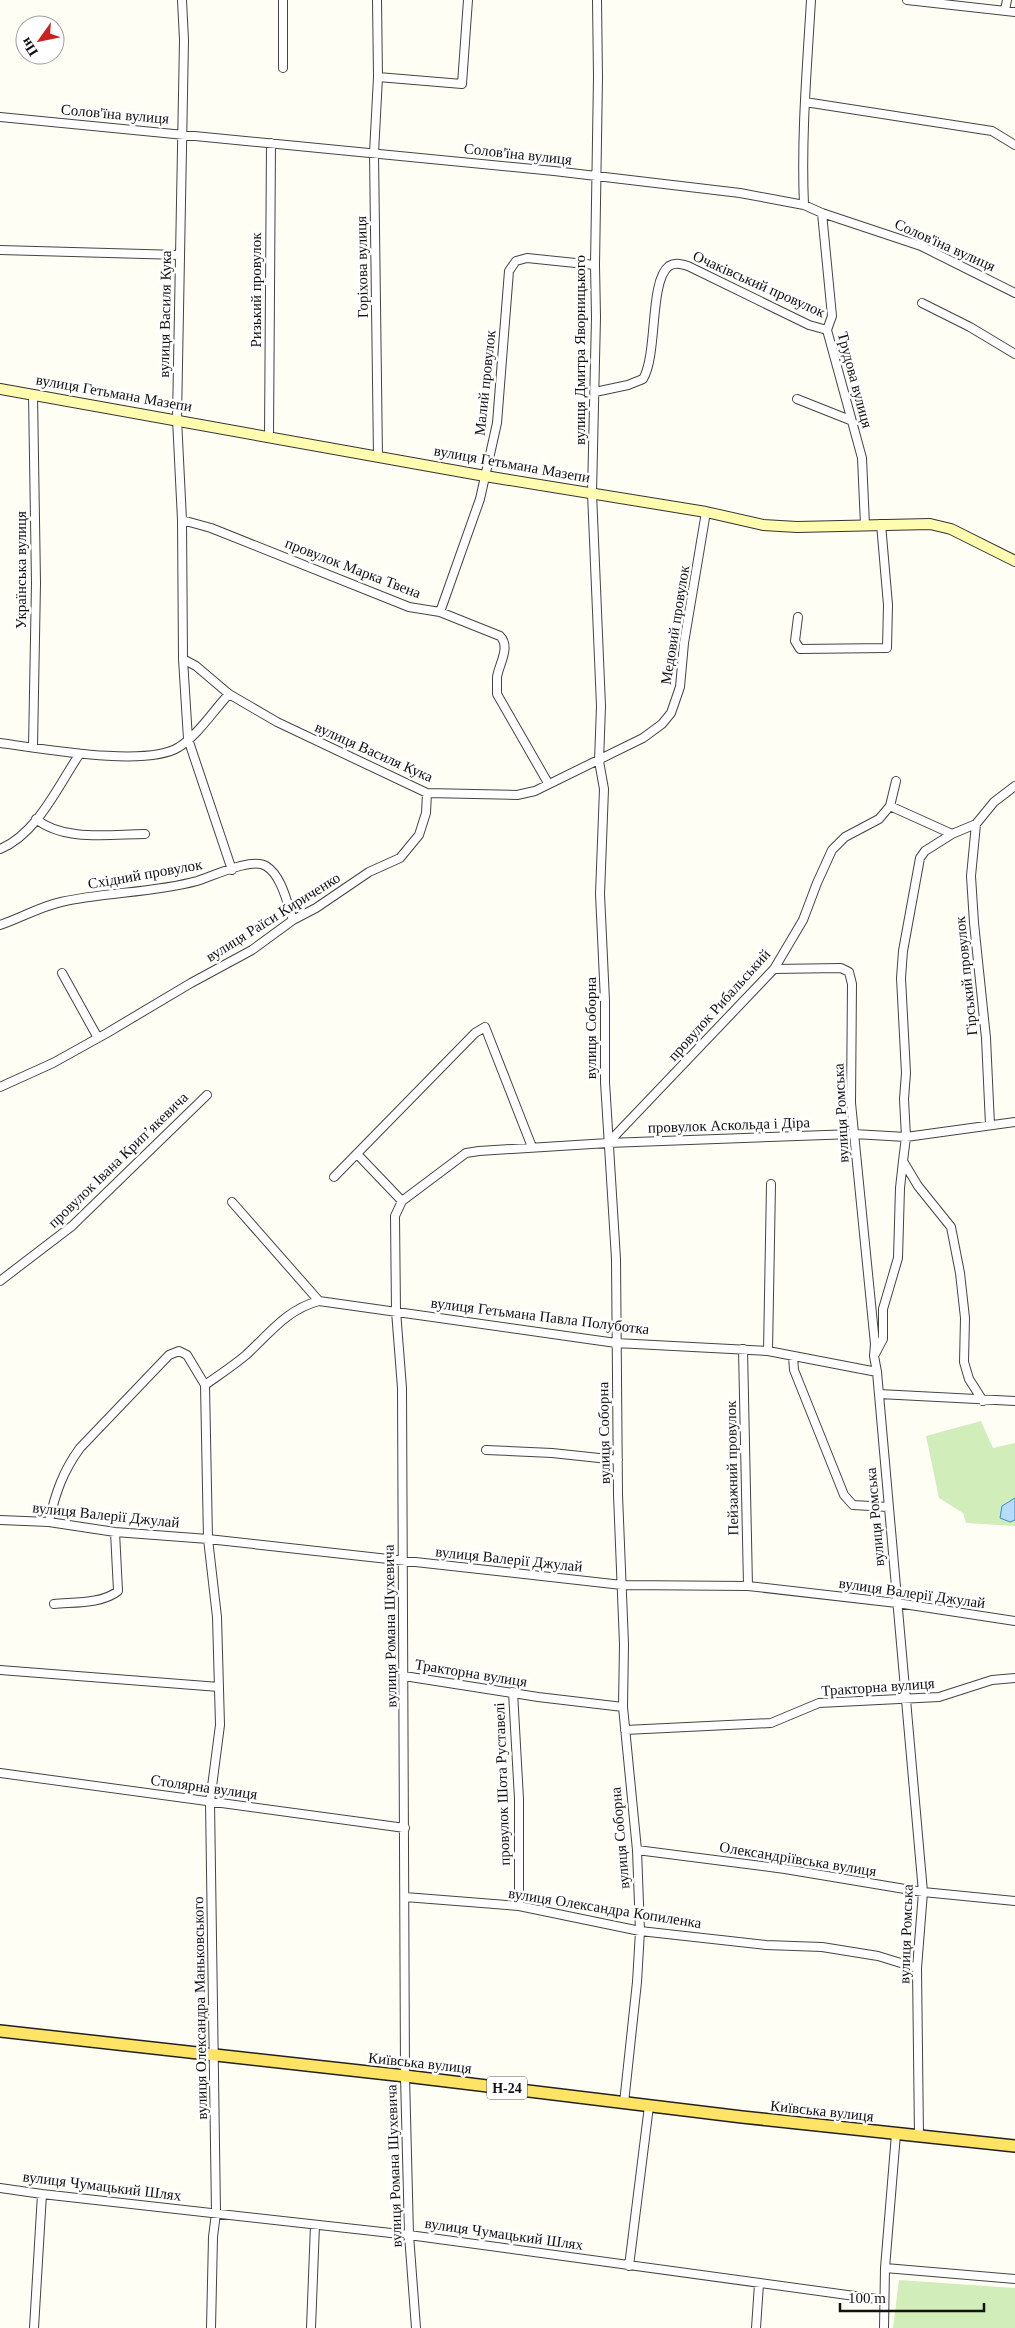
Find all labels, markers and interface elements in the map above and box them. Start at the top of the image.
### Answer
north arrow [15,15,65,65]
text: Пн [18,35,41,59]
street label: Солов'їна вулиця [60,101,170,127]
street label: Солов'їна вулиця [463,140,573,168]
street label: Горіхова вулиця [353,216,371,318]
street label: Солов'їна вулиця [892,216,998,274]
street label: Ризький провулок [248,232,264,347]
street label: Очаківський провулок [691,248,828,321]
street label: вулиця Василя Кука [156,250,174,378]
street label: вулиця Дмитра Яворницького [572,255,588,445]
street label: Малий провулок [471,329,499,437]
street label: Трудова вулиця [834,330,876,430]
street label: вулиця Гетьмана Мазепи [35,371,193,415]
street label: вулиця Гетьмана Мазепи [433,442,591,486]
street label: Українська вулиця [13,511,29,629]
street label: провулок Марка Твена [283,535,423,601]
street label: Медовий провулок [658,564,692,686]
street label: вулиця Василя Кука [313,719,436,785]
street label: Східний провулок [87,856,204,892]
street label: вулиця Раїси Кириченко [203,869,343,965]
street label: Гірський провулок [952,915,980,1036]
street label: провулок Рибальський [665,946,773,1064]
street label: вулиця Соборна [583,976,599,1079]
street label: вулиця Ромська [830,1063,852,1163]
street label: провулок Івана Крипʼякевича [45,1089,191,1231]
street label: провулок Аскольда і Діра [648,1114,811,1136]
street label: вулиця Гетьмана Павла Полуботка [430,1295,651,1337]
street label: вулиця Соборна [595,1381,613,1484]
street label: Пейзажний провулок [723,1400,741,1536]
street label: вулиця Ромська [863,1466,887,1567]
street label: вулиця Валерії Джулай [32,1499,180,1531]
street label: вулиця Валерії Джулай [435,1543,583,1575]
street label: вулиця Романа Шухевича [381,1544,399,1708]
street label: вулиця Валерії Джулай [838,1575,986,1611]
street label: Тракторна вулиця [414,1656,528,1690]
street label: Тракторна вулиця [821,1675,935,1699]
street label: провулок Шота Руставелі [491,1702,513,1866]
street label: Столярна вулиця [150,1772,259,1802]
street label: вулиця Соборна [608,1786,632,1890]
street label: Олександріївська вулиця [718,1839,878,1879]
street label: вулиця Ромська [896,1884,916,1984]
street label: вулиця Олександра Копиленка [507,1885,703,1931]
street label: вулиця Олександра Маньковського [190,1896,210,2120]
street label: Київська вулиця [367,2050,473,2076]
road number: Н-24 [487,2076,527,2100]
street label: вулиця Романа Шухевича [383,2084,405,2248]
street label: Київська вулиця [769,2098,875,2124]
street label: вулиця Чумацький Шлях [22,2168,183,2204]
street label: вулиця Чумацький Шлях [424,2215,585,2253]
scale bar [840,2280,984,2312]
text: 100 m [848,2290,886,2306]

